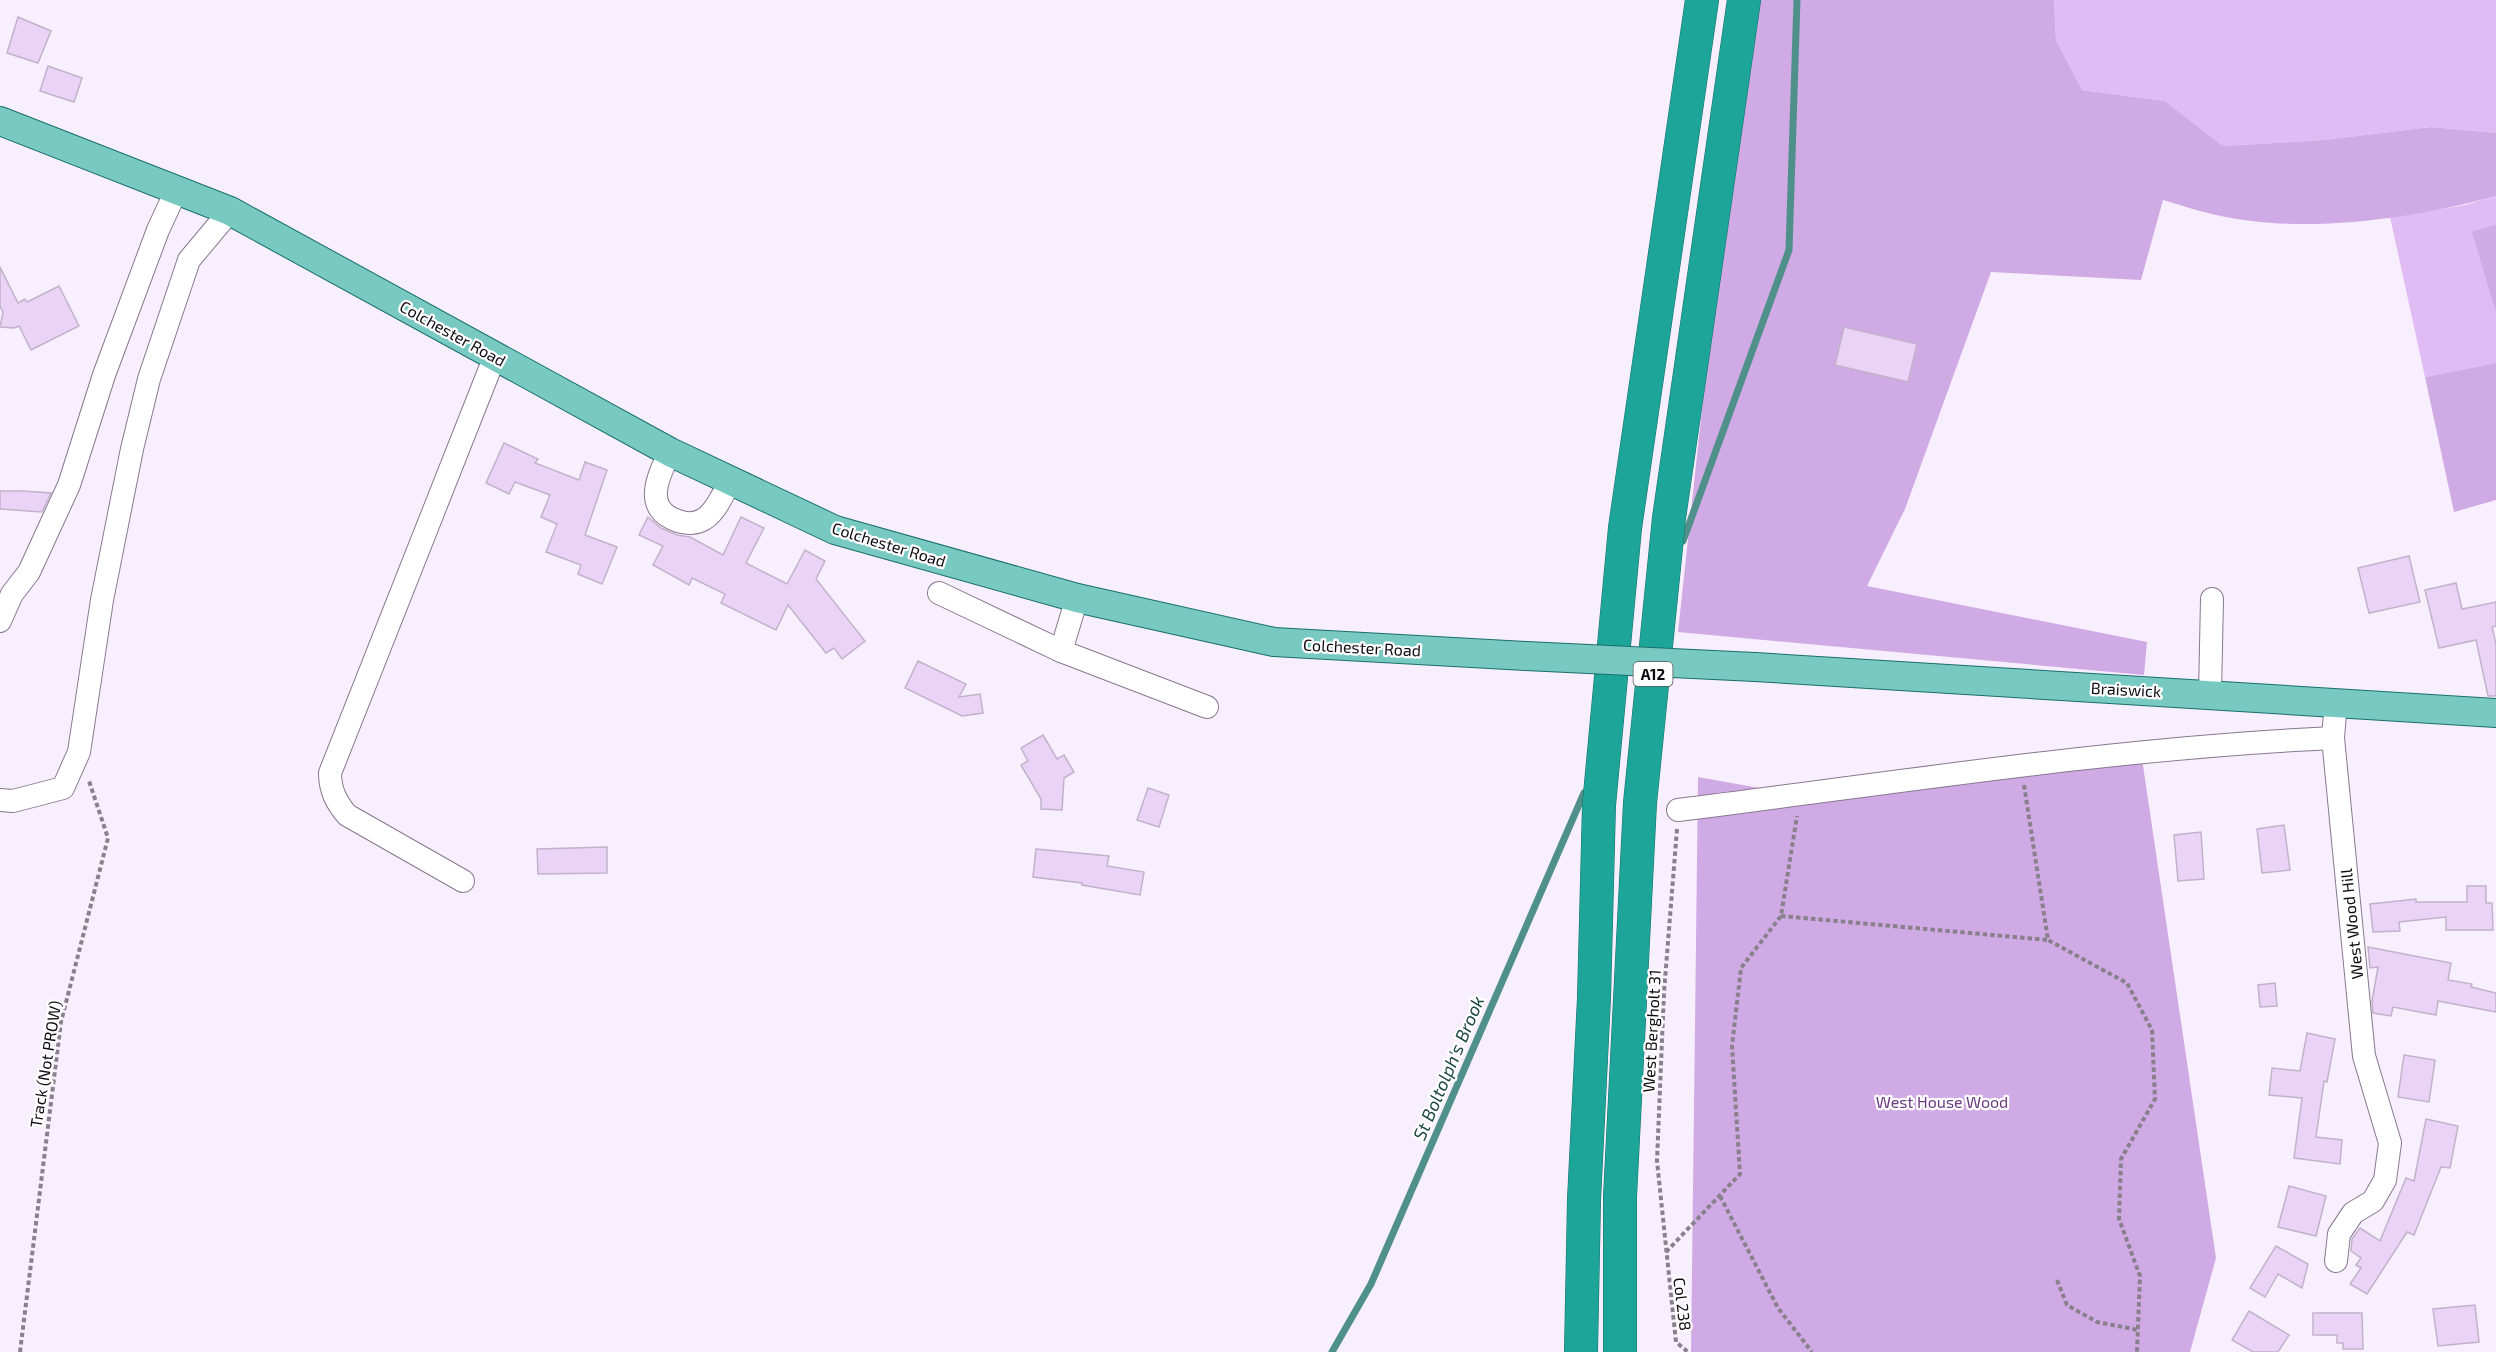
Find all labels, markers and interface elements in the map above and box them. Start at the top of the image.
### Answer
street label: Colchester Road [397,296,509,370]
street label: Colchester Road [830,518,948,570]
street label: Colchester Road [1303,634,1421,660]
road number: A12 [1634,662,1672,686]
street label: Braiswick [2090,678,2162,700]
street label: West Wood Hill [2336,868,2366,980]
street label: West Bergholt 31 [1638,969,1664,1093]
water label: St Boltolph's Brook [1408,993,1488,1143]
street label: Track (Not PROW) [26,999,64,1129]
park label: West House Wood [1876,1092,2008,1111]
street label: Col 238 [1670,1276,1696,1332]

